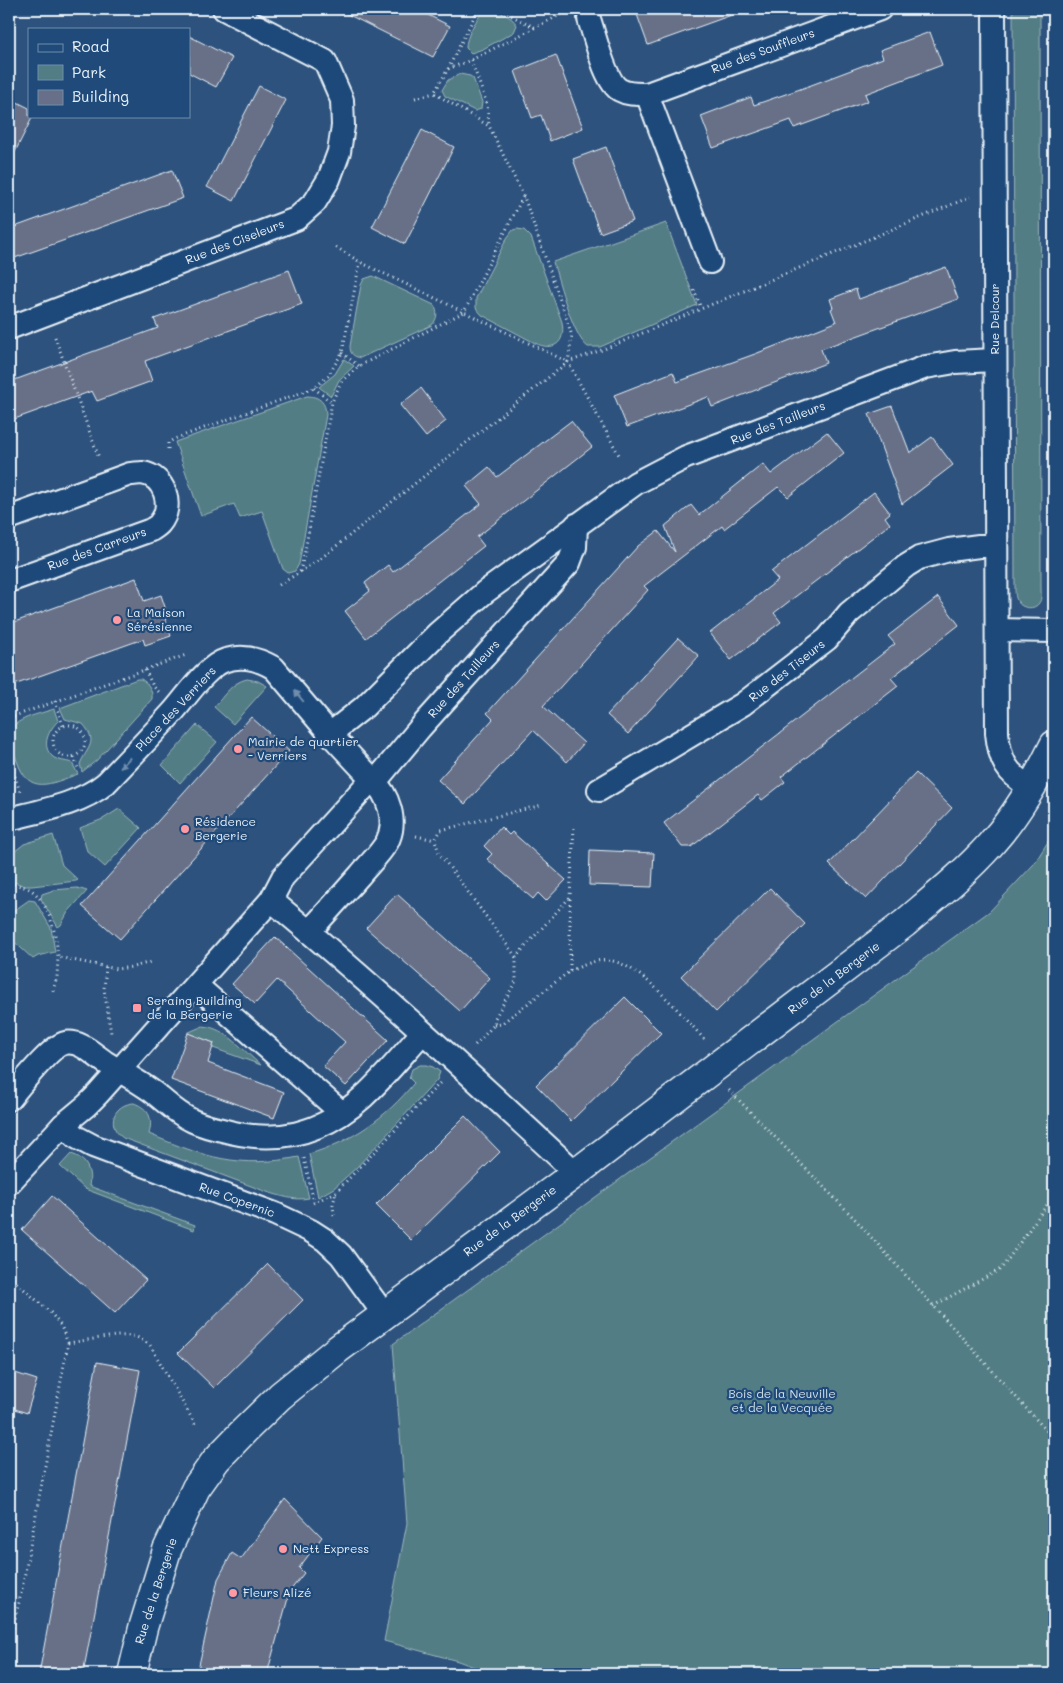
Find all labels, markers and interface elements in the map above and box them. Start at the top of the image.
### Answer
street label: Rue des Souffleurs [709,24,817,76]
legend [28,28,190,118]
text: Road [72,36,109,56]
text: Park [72,62,106,82]
text: Building [72,86,129,106]
street label: Rue des Ciseleurs [183,215,286,267]
street label: Rue Delcour [986,284,1002,354]
street label: Rue des Tailleurs [728,397,827,447]
street label: Rue des Carreurs [45,523,148,573]
place label: La Maison Sérésienne [127,604,193,634]
marker: La Maison Sérésienne [111,614,123,626]
street label: Rue des Tiseurs [745,635,828,705]
street label: Rue des Tailleurs [424,636,503,721]
street label: Place des Verriers [132,662,219,754]
one-way arrow [293,690,304,703]
place label: Mairie de quartier - Verriers [248,733,359,763]
marker: Mairie de quartier - Verriers [232,743,244,755]
one-way arrow [119,756,131,768]
place label: Résidence Bergerie [195,813,256,843]
marker: Résidence Bergerie [179,823,191,835]
street label: Rue de la Bergerie [784,937,883,1017]
place label: Seraing Building de la Bergerie [147,992,241,1022]
marker: Seraing Building de la Bergerie [131,1002,143,1014]
street label: Rue Copernic [197,1178,277,1220]
street label: Rue de la Bergerie [460,1181,559,1259]
park label: Bois de la Neuville et de la Vecquée [728,1385,836,1415]
street label: Rue de la Bergerie [130,1535,180,1646]
place label: Nett Express [293,1540,369,1556]
marker: Nett Express [277,1543,289,1555]
place label: Fleurs Alizé [243,1584,312,1600]
marker: Fleurs Alizé [227,1587,239,1599]

